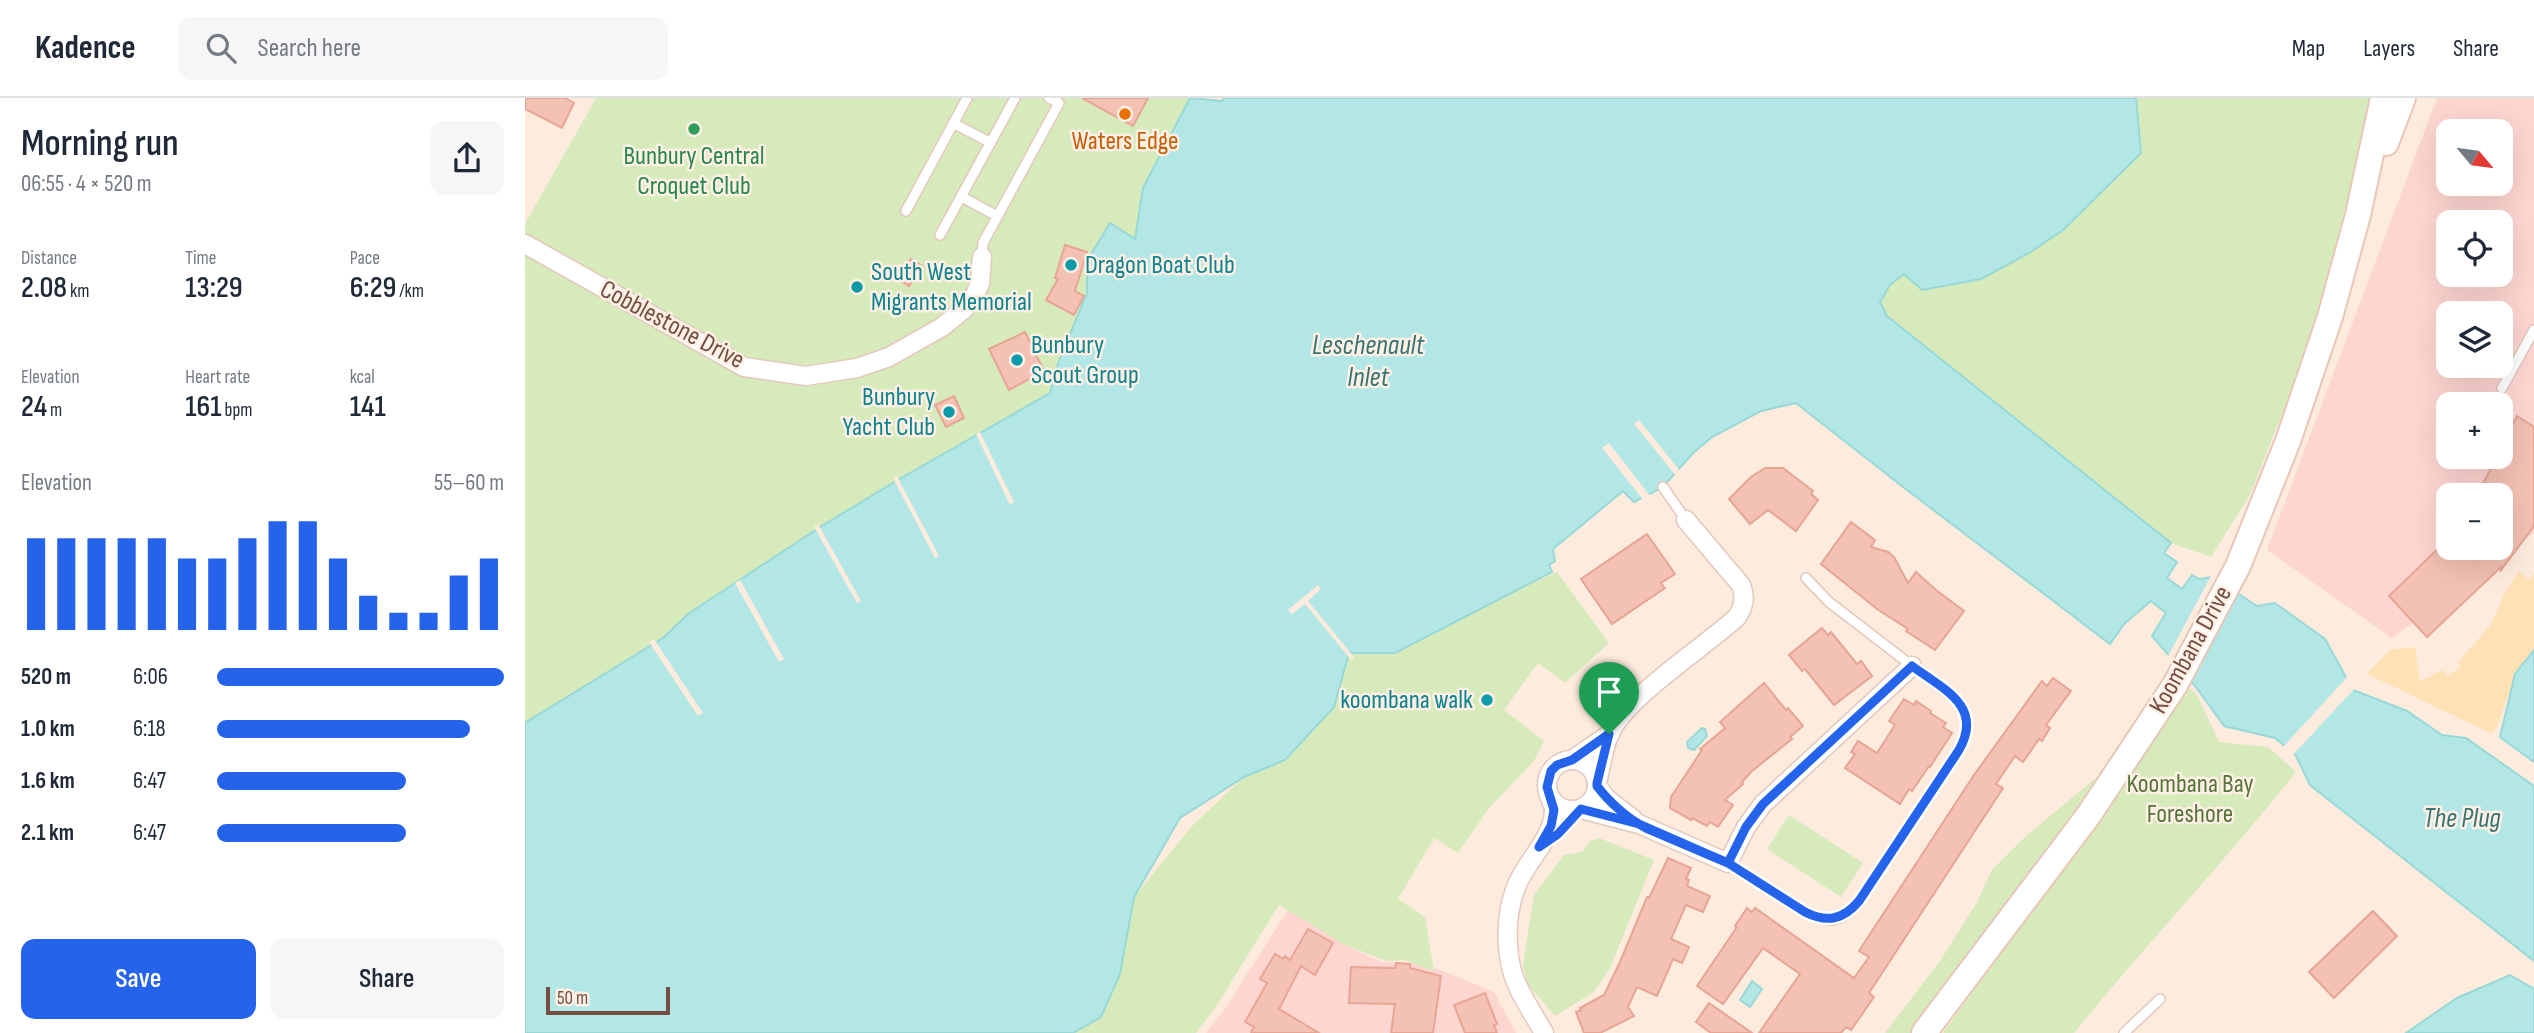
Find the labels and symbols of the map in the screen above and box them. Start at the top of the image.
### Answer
marker: Waters Edge [1117,106,1133,122]
north arrow [2436,119,2513,196]
marker: Bunbury Central Croquet Club [686,121,702,137]
place label: Waters Edge [1071,126,1179,157]
place label: Bunbury Central Croquet Club [623,141,765,202]
place label: Dragon Boat Club [1085,250,1235,281]
place label: South West Migrants Memorial [871,257,1032,318]
marker: Dragon Boat Club [1063,257,1079,273]
street label: Cobblestone Drive [595,274,749,376]
marker: South West Migrants Memorial [849,279,865,295]
water label: Leschenault Inlet [1312,329,1425,394]
place label: Bunbury Scout Group [1031,330,1139,391]
marker: Bunbury Scout Group [1009,352,1025,368]
place label: Bunbury Yacht Club [842,382,935,443]
marker: Bunbury Yacht Club [941,404,957,420]
street label: Koombana Drive [2143,581,2239,719]
pin [1579,662,1639,734]
place label: koombana walk [1340,685,1473,716]
marker: koombana walk [1479,692,1495,708]
park label: Koombana Bay Foreshore [2126,769,2254,830]
water label: The Plug [2423,802,2501,835]
scale bar [546,984,670,1016]

